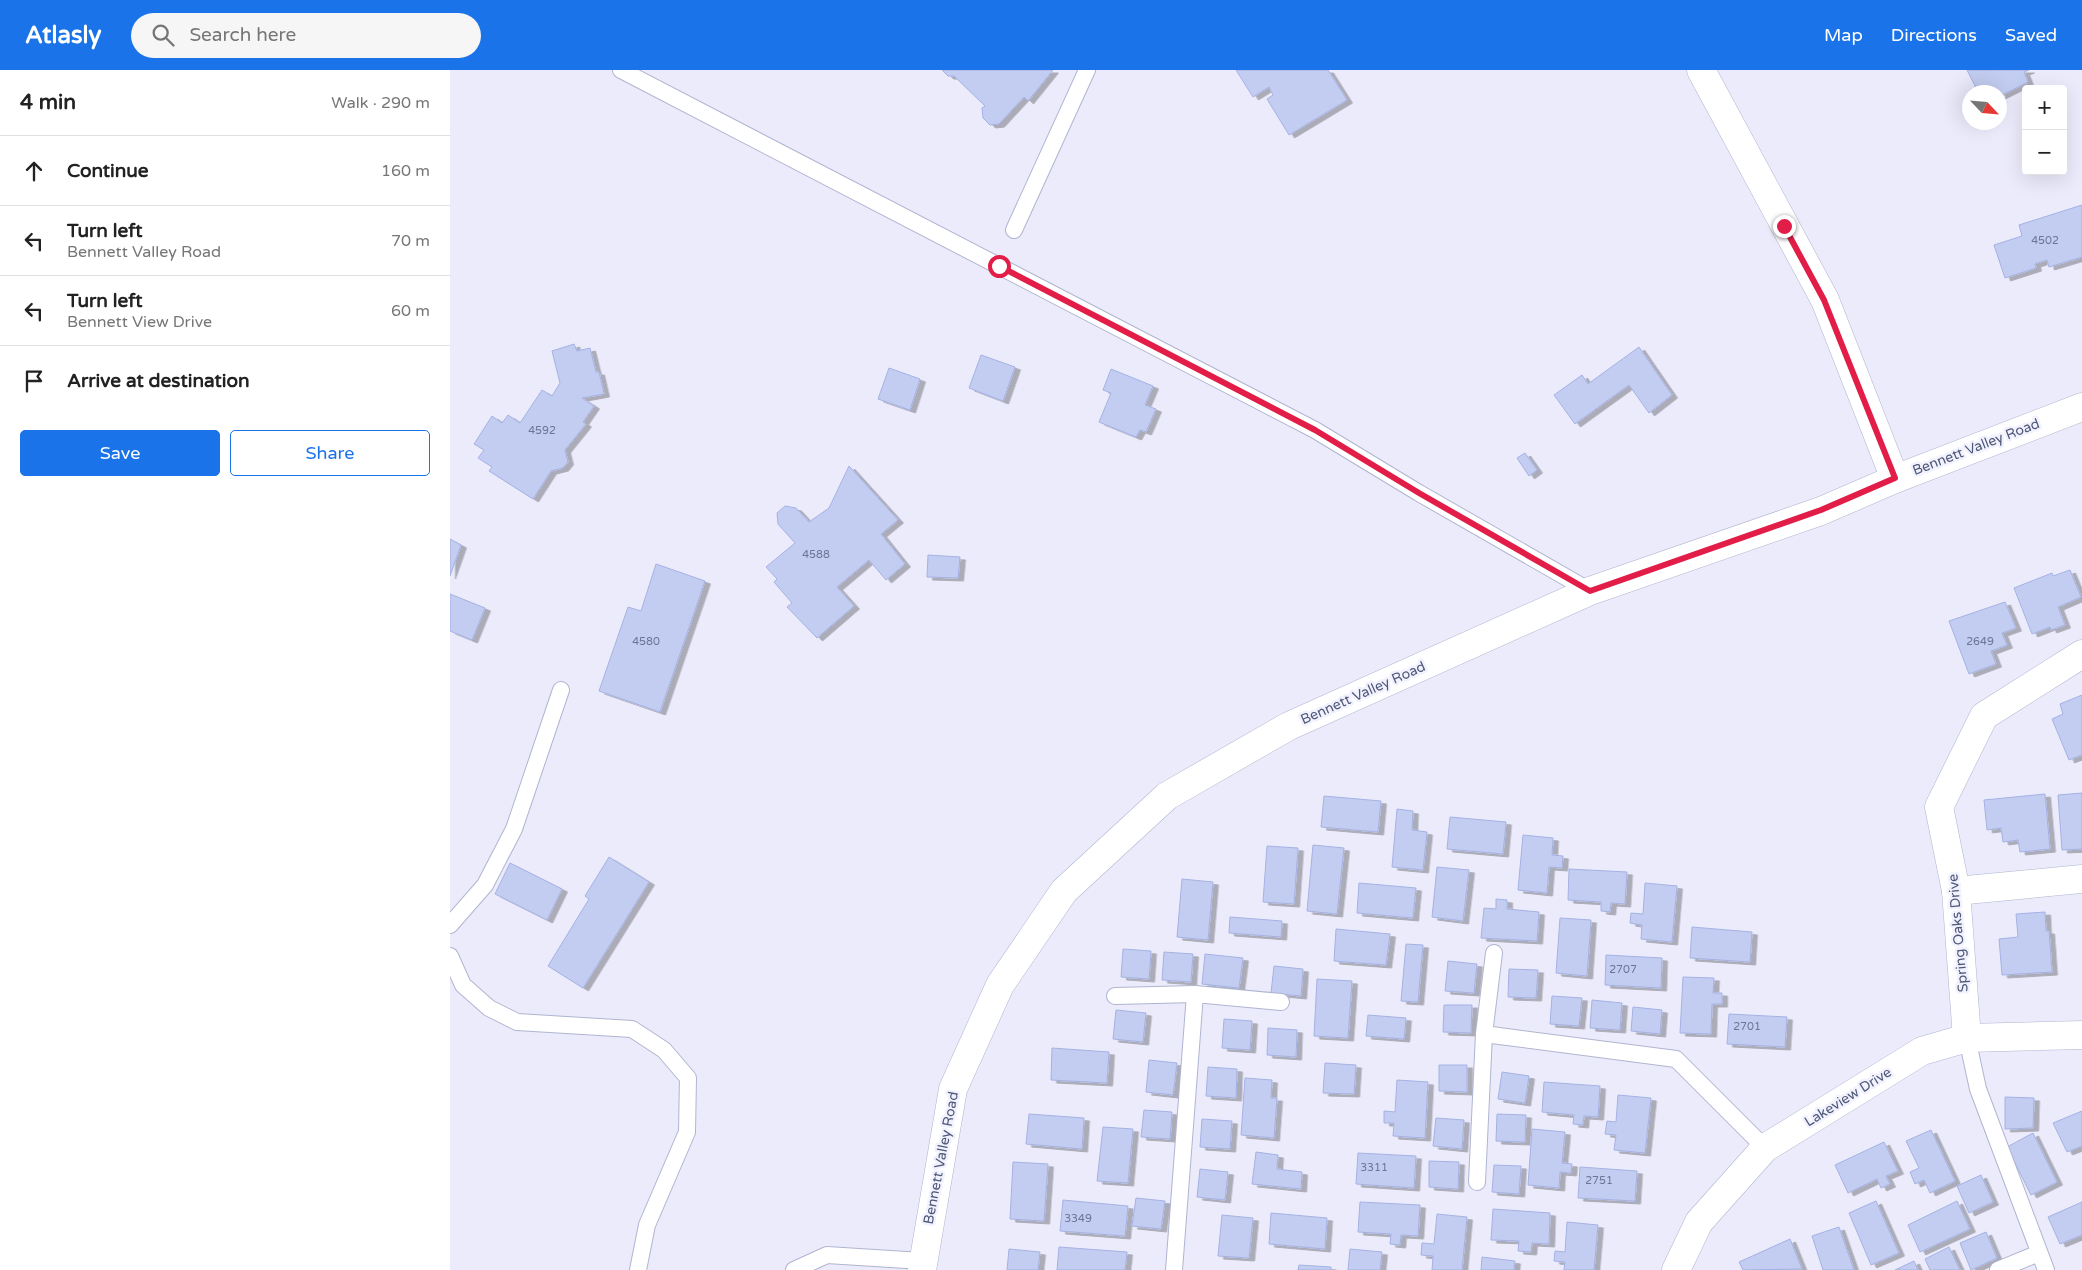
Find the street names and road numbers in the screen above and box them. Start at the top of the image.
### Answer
street label: Bennett Valley Road [1910,415,2042,479]
street label: Bennett Valley Road [1298,658,1428,728]
street label: Spring Oaks Drive [1944,873,1972,993]
street label: Lakeview Drive [1801,1063,1895,1131]
street label: Bennett Valley Road [920,1090,962,1226]

